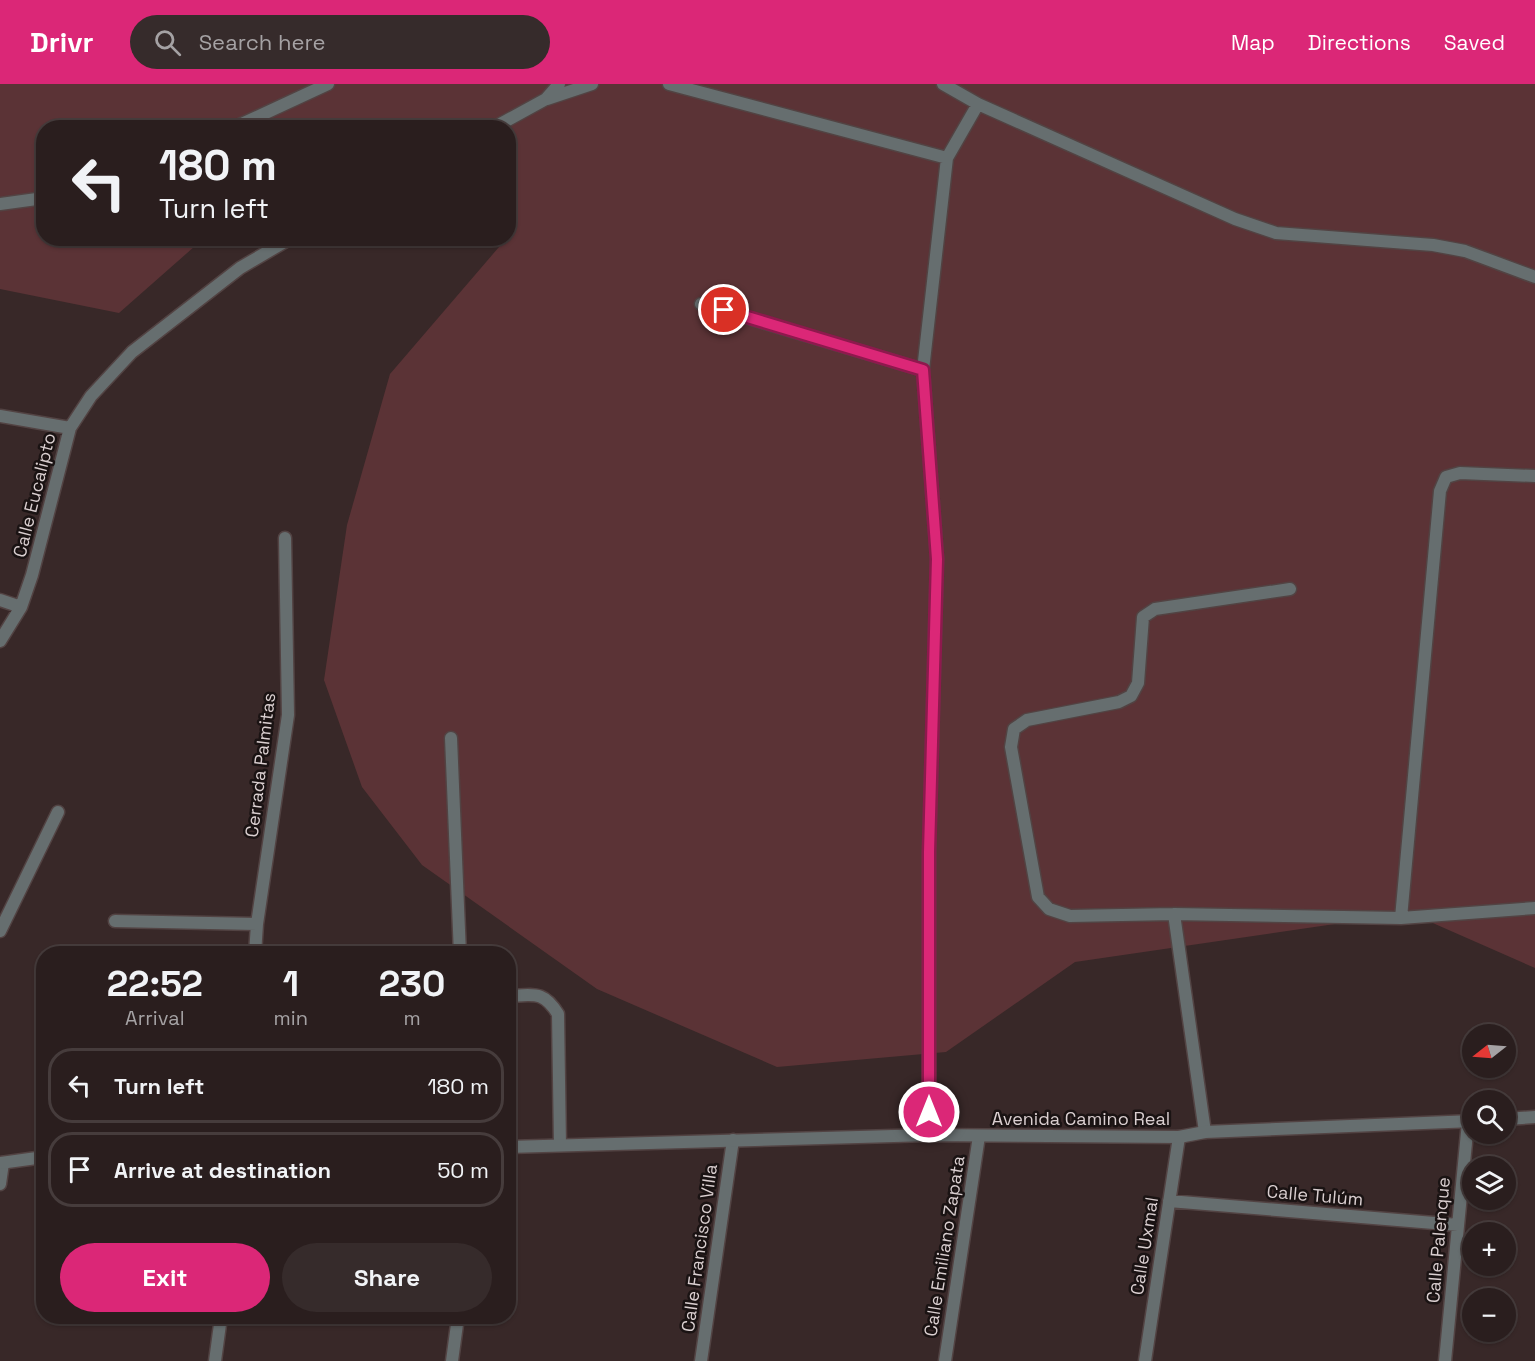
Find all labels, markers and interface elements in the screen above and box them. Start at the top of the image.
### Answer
search box [130,15,550,69]
text: Drivr [30,24,94,60]
icon: search [151,26,184,59]
text: Search here [199,28,325,56]
text: Map [1231,29,1275,56]
text: Directions [1308,29,1411,56]
text: Saved [1444,29,1505,56]
text: 180 m [159,139,277,192]
icon: left [60,144,138,222]
text: Turn left [159,191,269,226]
pin [698,284,749,335]
icon: arrive [707,293,740,326]
street label: Calle Eucalipto [7,430,61,560]
street label: Cerrada Palmitas [240,691,280,839]
text: 22:52 [107,961,203,1007]
text: 1 [283,961,299,1007]
text: 230 [379,961,445,1007]
text: Arrival [125,1005,185,1031]
text: min [274,1005,308,1031]
text: m [403,1005,421,1031]
north arrow [1462,1024,1516,1078]
map controls [1462,1024,1516,1342]
icon: left [63,1069,96,1102]
text: Turn left [114,1072,204,1100]
text: 180 m [427,1072,489,1100]
position arrow [897,1080,961,1144]
button: search [1462,1090,1516,1144]
street label: Avenida Camino Real [992,1107,1170,1130]
icon: arrive [63,1153,96,1186]
street label: Calle Emiliano Zapata [918,1154,970,1338]
text: Arrive at destination [114,1156,331,1184]
text: 50 m [437,1156,489,1184]
button: layers [1462,1156,1516,1210]
street label: Calle Francisco Villa [676,1163,722,1333]
street label: Calle Palenque [1421,1176,1455,1304]
street label: Calle Tulúm [1266,1179,1364,1211]
street label: Calle Uxmal [1125,1195,1163,1297]
button: + [1462,1222,1516,1276]
button: Exit [60,1243,270,1312]
button: Share [282,1243,492,1312]
button: − [1462,1288,1516,1342]

